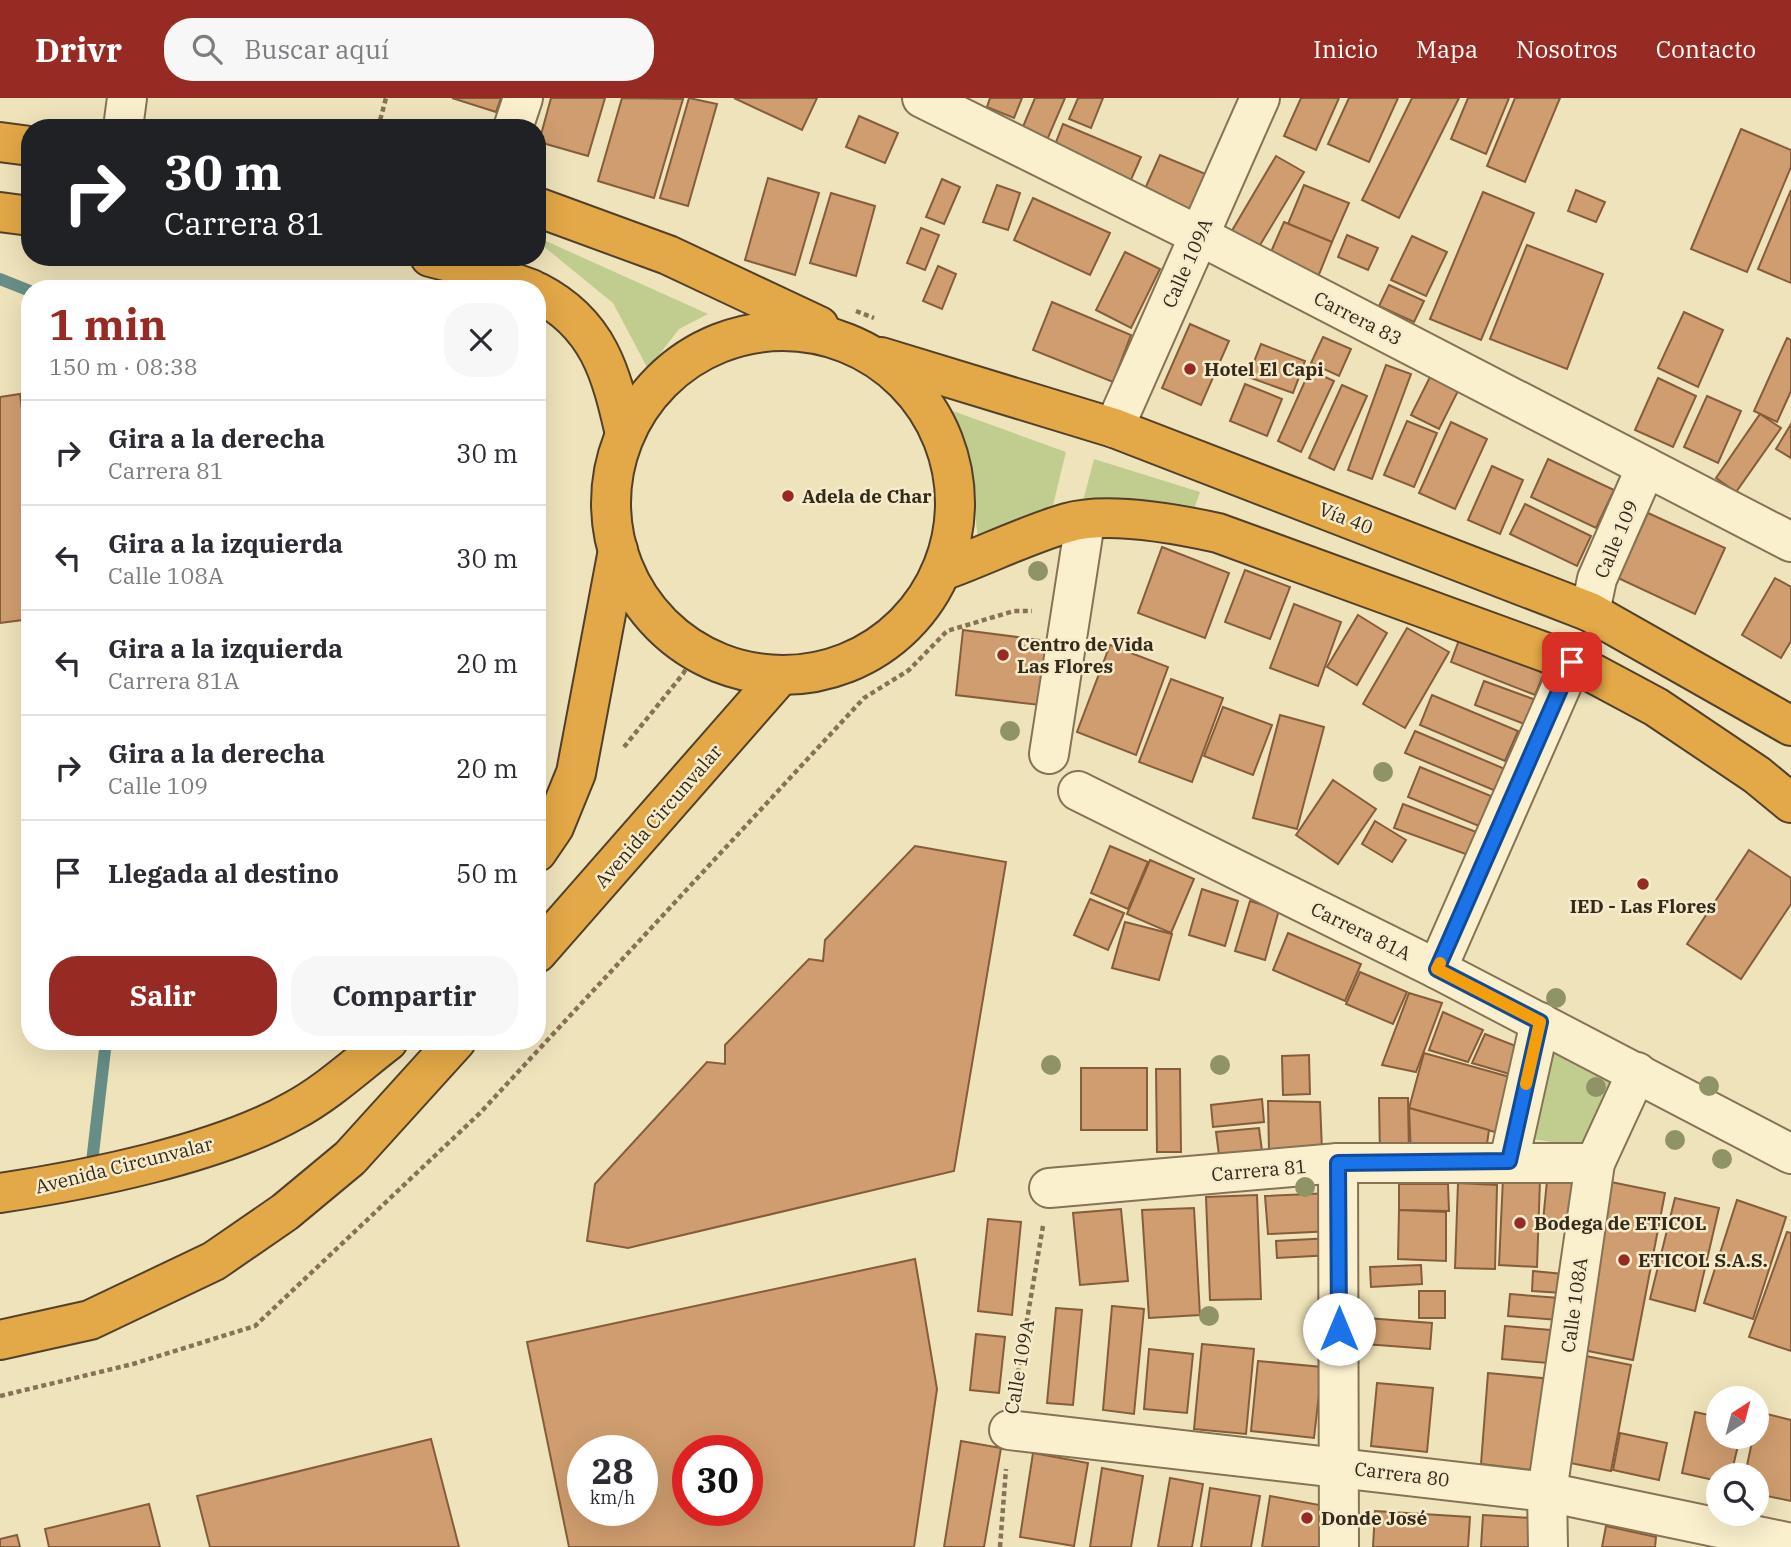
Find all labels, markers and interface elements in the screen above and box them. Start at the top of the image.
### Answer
search box [164,18,654,81]
text: Drivr [35,28,122,71]
icon: search [188,30,226,68]
text: Buscar aquí [244,32,389,66]
text: Inicio [1313,33,1378,65]
text: Mapa [1416,33,1478,65]
text: Nosotros [1516,33,1618,65]
text: Contacto [1656,33,1756,65]
text: 30 m [164,140,282,203]
icon: right [49,147,140,238]
text: Carrera 81 [164,202,325,244]
street label: Calle 109A [1157,214,1217,312]
street label: Carrera 83 [1310,286,1406,350]
text: 1 min [49,297,167,352]
button: close [444,303,518,377]
text: 150 m · 08:38 [49,351,198,381]
place label: Hotel El Capi [1204,357,1324,381]
marker: Hotel El Capi [1182,361,1198,377]
text: Gira a la derecha [108,421,325,455]
icon: right [49,434,87,472]
text: 30 m [456,436,518,470]
text: Carrera 81 [108,455,224,485]
place label: Adela de Char [802,484,932,508]
marker: Adela de Char [780,488,796,504]
street label: Calle 109 [1589,496,1643,582]
street label: Vía 40 [1316,497,1376,539]
text: Gira a la izquierda [108,526,343,560]
icon: left [49,539,87,577]
text: 30 m [456,541,518,575]
text: Calle 108A [108,560,224,590]
text: Gira a la izquierda [108,631,343,665]
place label: Centro de Vida Las Flores [1017,632,1154,678]
pin [1542,632,1602,692]
icon: arrive [1553,643,1591,681]
icon: left [49,644,87,682]
text: 20 m [456,646,518,680]
marker: Centro de Vida Las Flores [995,647,1011,663]
text: Carrera 81A [108,665,239,695]
text: Gira a la derecha [108,736,325,770]
street label: Avenida Circunvalar [589,739,727,893]
icon: right [49,749,87,787]
text: 20 m [456,751,518,785]
text: Calle 109 [108,770,208,800]
icon: arrive [49,854,87,892]
text: Llegada al destino [108,856,339,890]
text: 50 m [456,856,518,890]
marker: IED - Las Flores [1635,876,1651,892]
place label: IED - Las Flores [1570,894,1716,918]
street label: Carrera 81A [1307,896,1415,966]
button: Salir [49,956,277,1036]
button: Compartir [291,956,518,1036]
street label: Avenida Circunvalar [33,1131,216,1199]
street label: Carrera 81 [1210,1154,1308,1186]
place label: Bodega de ETICOL [1534,1211,1707,1235]
marker: Bodega de ETICOL [1512,1215,1528,1231]
place label: ETICOL S.A.S. [1638,1248,1768,1272]
marker: ETICOL S.A.S. [1616,1252,1632,1268]
street label: Calle 108A [1555,1256,1593,1354]
position arrow [1302,1292,1376,1366]
street label: Calle 109A [999,1318,1039,1416]
north arrow [1706,1386,1769,1449]
map controls [1706,1386,1769,1526]
speed limit sign: 30 [672,1435,763,1526]
text: 28 [591,1448,634,1494]
street label: Carrera 80 [1353,1456,1451,1492]
button: search [1706,1463,1769,1526]
text: km/h [590,1486,635,1509]
place label: Donde José [1321,1506,1427,1530]
marker: Donde José [1299,1510,1315,1526]

